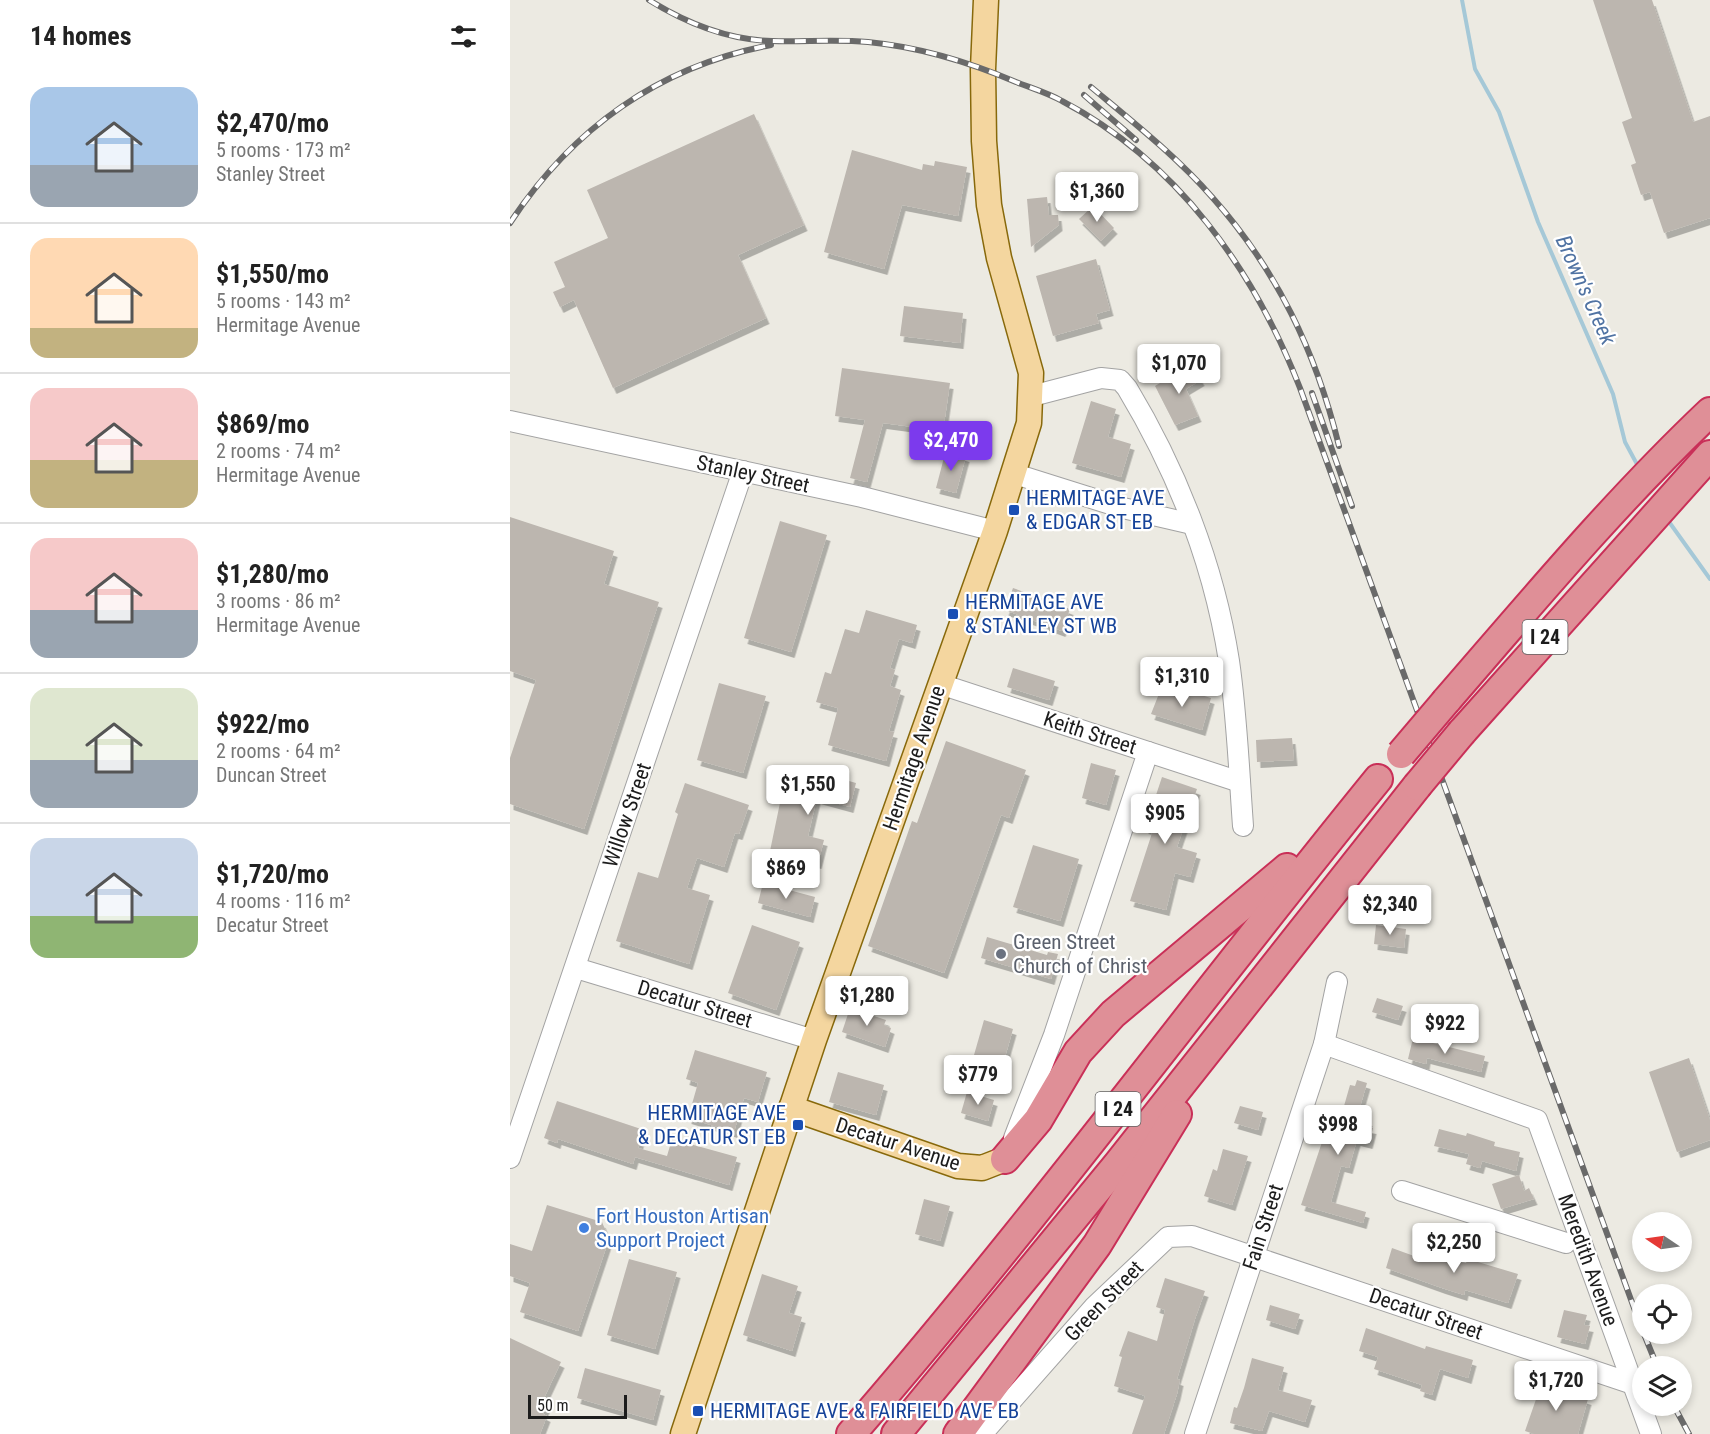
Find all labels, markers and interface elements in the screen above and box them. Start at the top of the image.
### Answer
icon: filters [447,20,480,53]
text: 14 homes [30,21,132,51]
text: $2,470/mo [216,108,329,138]
icon: home [78,111,150,183]
text: 5 rooms · 173 m² [216,138,351,162]
text: Stanley Street [216,162,325,186]
pin: $1,360 [1048,172,1146,223]
text: $1,360 [1069,179,1125,203]
water label: Brown's Creek [1551,231,1621,349]
text: $1,550/mo [216,259,329,289]
icon: home [78,262,150,334]
text: 5 rooms · 143 m² [216,289,351,313]
text: Hermitage Avenue [216,313,360,337]
pin: $1,070 [1130,344,1228,395]
text: $1,070 [1151,351,1207,375]
text: $869/mo [216,409,309,439]
icon: home [78,412,150,484]
pin: $2,470 [902,421,1000,472]
text: $2,470 [923,428,979,452]
text: 2 rooms · 74 m² [216,439,341,463]
street label: Stanley Street [694,450,812,498]
text: Hermitage Avenue [216,463,360,487]
place label: HERMITAGE AVE & EDGAR ST EB [1026,486,1165,534]
marker: HERMITAGE AVE & EDGAR ST EB [1007,503,1021,517]
text: $1,280/mo [216,559,329,589]
icon: home [78,562,150,634]
text: 3 rooms · 86 m² [216,589,341,613]
place label: HERMITAGE AVE & STANLEY ST WB [965,590,1117,638]
marker: HERMITAGE AVE & STANLEY ST WB [946,607,960,621]
text: Hermitage Avenue [216,613,360,637]
road number: I 24 [1522,620,1568,654]
pin: $1,310 [1133,657,1231,708]
text: $1,310 [1154,664,1210,688]
street label: Hermitage Avenue [878,682,950,834]
street label: Keith Street [1041,707,1139,759]
text: $922/mo [216,709,309,739]
icon: home [78,712,150,784]
text: 2 rooms · 64 m² [216,739,341,763]
street label: Willow Street [598,760,656,870]
text: Duncan Street [216,763,327,787]
pin: $1,550 [759,765,857,816]
text: $1,550 [780,772,836,796]
pin: $905 [1129,794,1201,845]
text: $905 [1145,801,1185,825]
pin: $869 [750,849,822,900]
text: $869 [766,856,806,880]
text: $1,720/mo [216,859,329,889]
icon: home [78,862,150,934]
pin: $2,340 [1341,885,1439,936]
text: 4 rooms · 116 m² [216,889,351,913]
text: $2,340 [1362,892,1418,916]
text: Decatur Street [216,913,329,937]
place label: Green Street Church of Christ [1013,930,1147,978]
marker: Green Street Church of Christ [994,947,1008,961]
street label: Decatur Street [635,975,755,1033]
pin: $1,280 [818,976,916,1027]
text: $1,280 [839,983,895,1007]
pin: $922 [1409,1004,1481,1055]
text: $922 [1425,1011,1465,1035]
pin: $779 [942,1055,1014,1106]
text: $779 [958,1062,998,1086]
road number: I 24 [1096,1092,1140,1126]
place label: HERMITAGE AVE & DECATUR ST EB [638,1101,786,1149]
pin: $998 [1302,1105,1374,1156]
text: $998 [1318,1112,1358,1136]
street label: Decatur Avenue [833,1113,963,1175]
marker: HERMITAGE AVE & DECATUR ST EB [791,1118,805,1132]
street label: Fain Street [1238,1181,1288,1273]
street label: Meredith Avenue [1553,1191,1623,1329]
place label: Fort Houston Artisan Support Project [596,1204,769,1252]
north arrow [1632,1212,1692,1272]
map controls [1632,1212,1692,1416]
marker: Fort Houston Artisan Support Project [577,1221,591,1235]
pin: $2,250 [1405,1223,1503,1274]
text: $2,250 [1426,1230,1482,1254]
street label: Green Street [1060,1256,1148,1346]
street label: Decatur Street [1366,1283,1486,1345]
button: locate [1632,1284,1692,1344]
button: layers [1632,1356,1692,1416]
pin: $1,720 [1507,1361,1605,1412]
text: $1,720 [1528,1368,1584,1392]
scale bar [528,1392,627,1420]
text: 50 m [537,1396,569,1415]
place label: HERMITAGE AVE & FAIRFIELD AVE EB [710,1399,1019,1423]
marker: HERMITAGE AVE & FAIRFIELD AVE EB [691,1404,705,1418]

